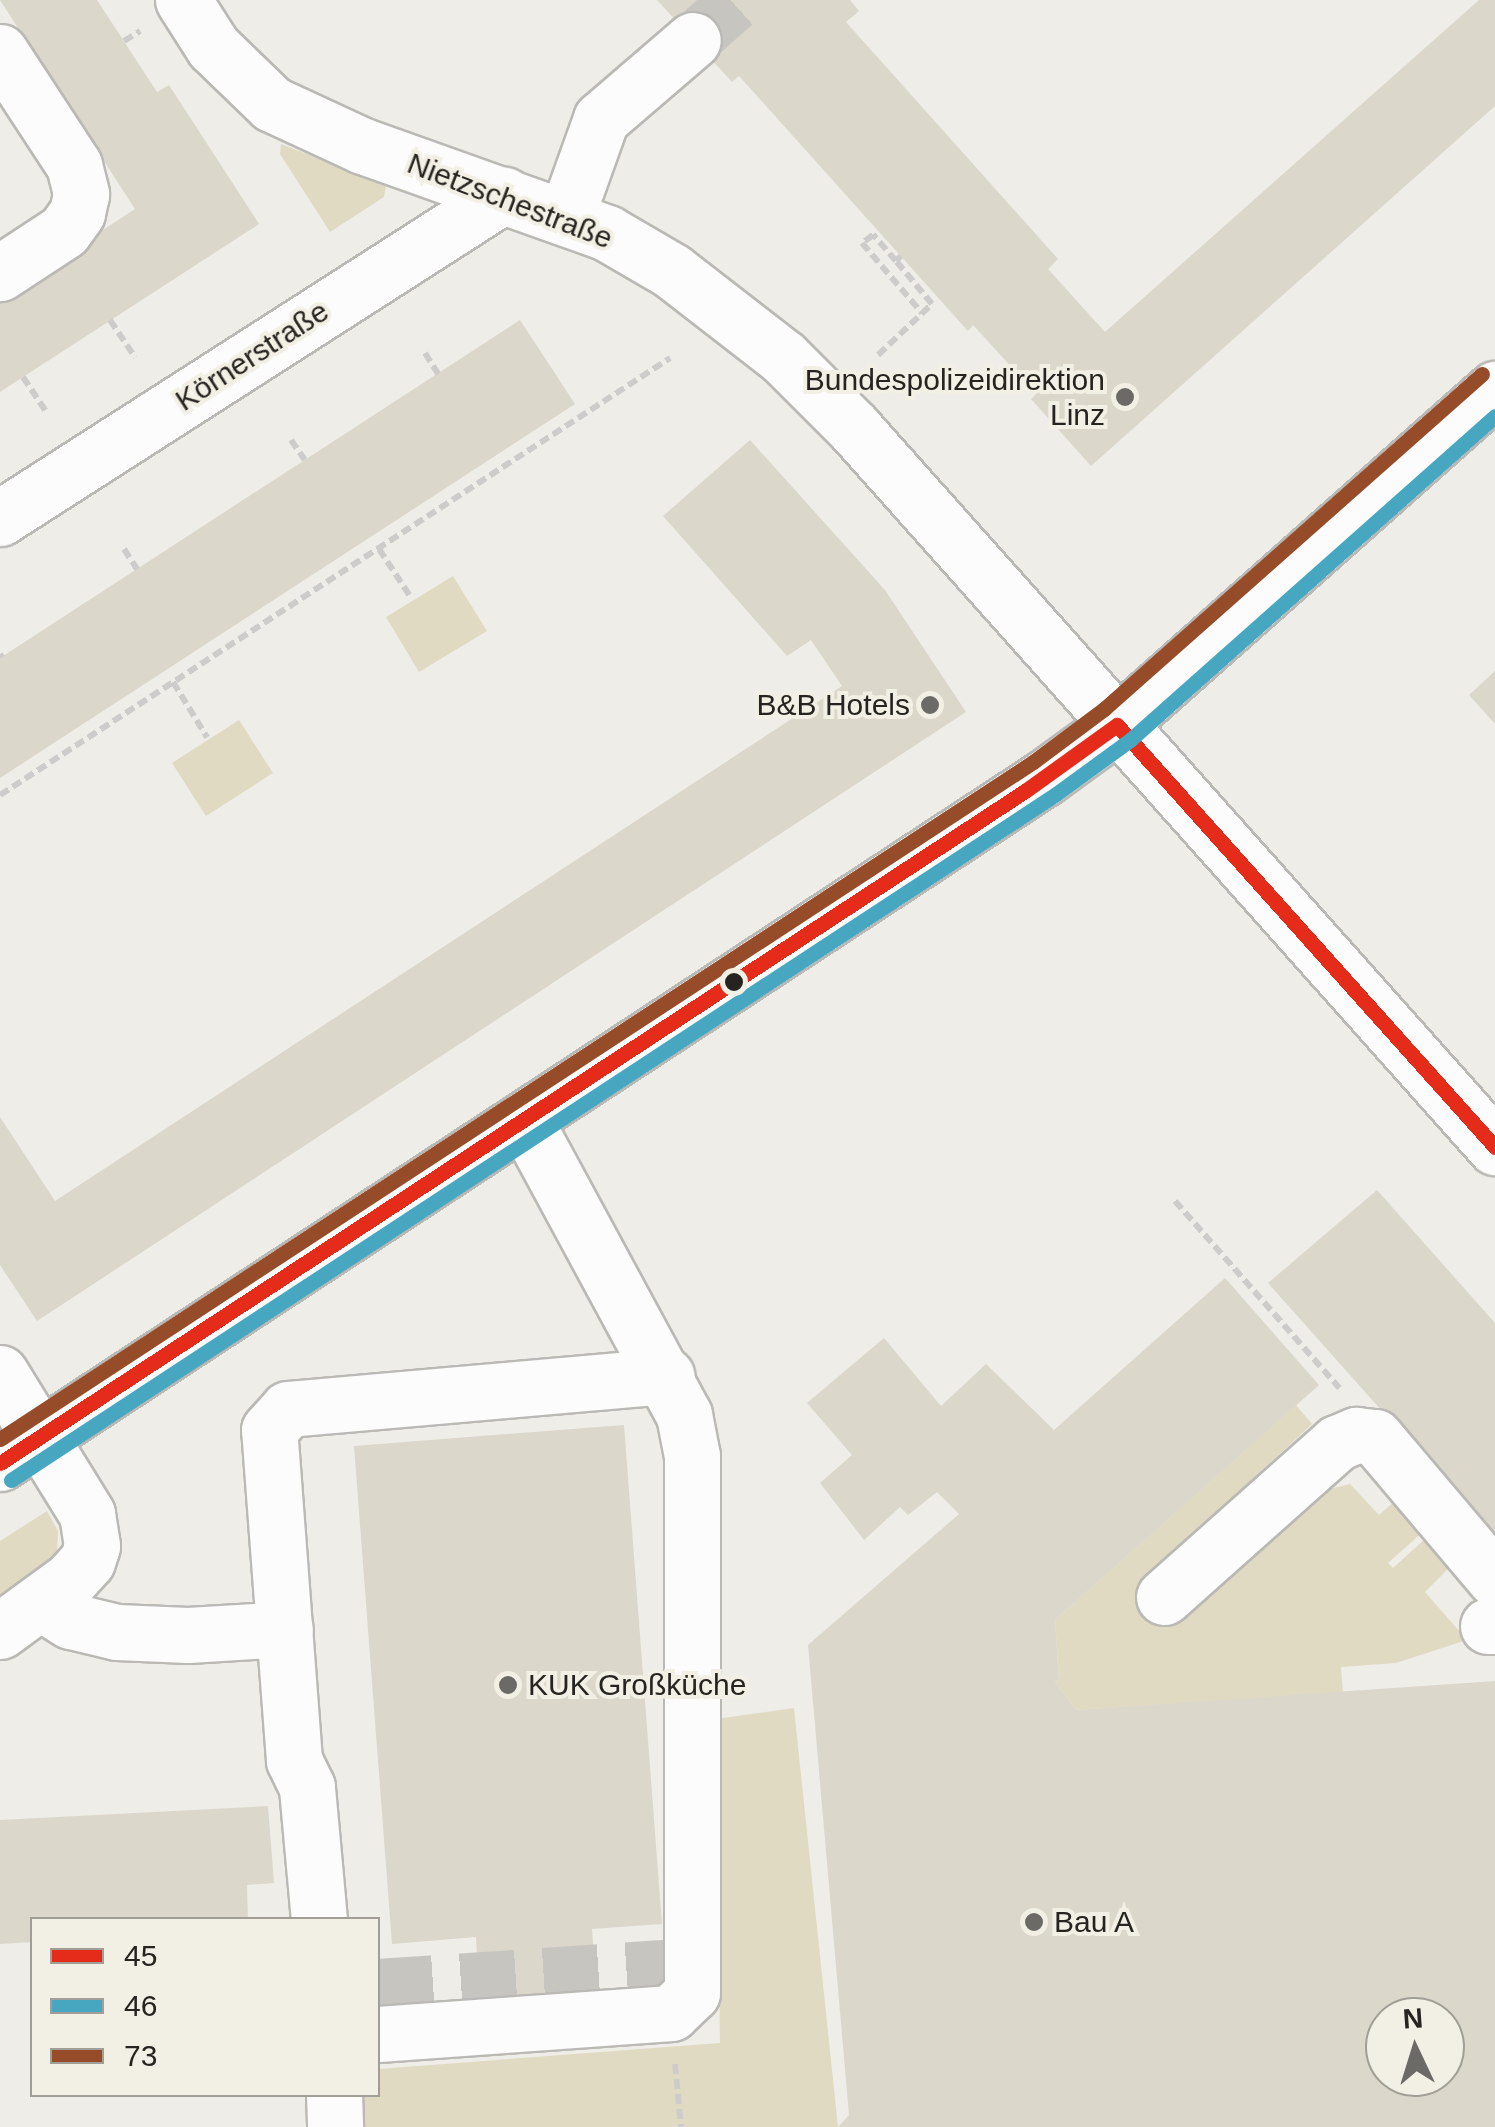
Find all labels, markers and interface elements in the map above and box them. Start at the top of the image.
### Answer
street label: Nietzschestraße [402,145,618,257]
street label: Körnerstraße [169,293,335,419]
place label: Bundespolizeidirektion Linz [805,362,1105,432]
marker: Bundespolizeidirektion Linz [1114,386,1136,408]
place label: B&B Hotels [757,687,910,723]
marker: B&B Hotels [919,694,941,716]
unlabelled marker [724,972,744,992]
place label: KUK Großküche [528,1667,746,1703]
marker: KUK Großküche [497,1674,519,1696]
place label: Bau A [1054,1904,1136,1940]
marker: Bau A [1023,1911,1045,1933]
legend [30,1917,380,2097]
text: 45 [124,1939,157,1972]
text: 46 [124,1989,157,2022]
north arrow [1365,1997,1465,2097]
text: N [1402,2002,1424,2035]
text: 73 [124,2039,157,2072]

